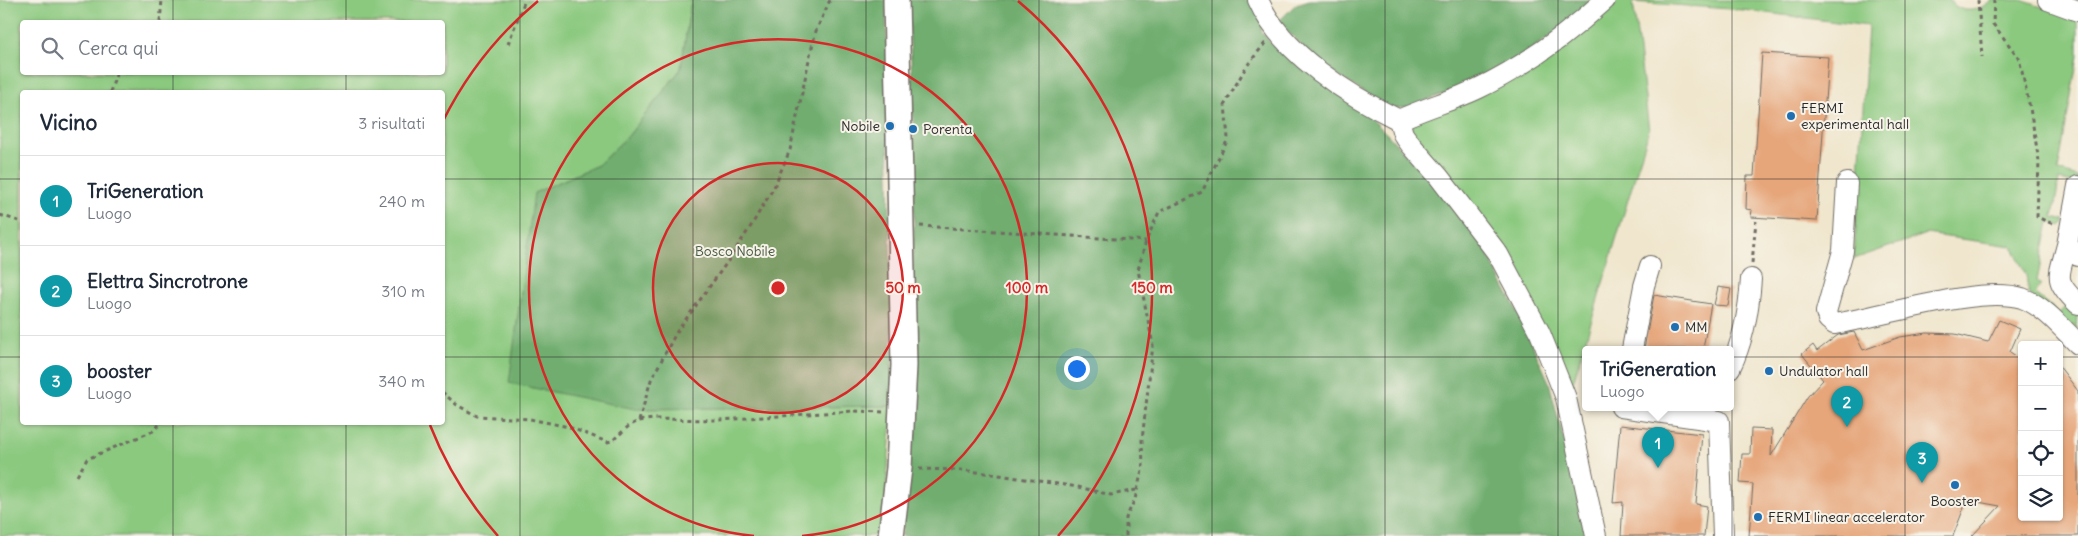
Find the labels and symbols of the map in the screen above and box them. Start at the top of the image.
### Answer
place label: FERMI experimental hall [1801,99,1909,133]
marker: FERMI experimental hall [1785,110,1797,122]
place label: Nobile [841,117,880,135]
marker: Nobile [884,120,896,132]
place label: Porenta [923,120,973,138]
marker: Porenta [907,123,919,135]
park label: Bosco Nobile [695,242,775,260]
text: 50 m [885,278,921,297]
text: 100 m [1006,278,1048,297]
text: 150 m [1131,278,1173,297]
centre of rings [769,279,787,297]
place label: MM [1685,318,1708,336]
marker: MM [1669,321,1681,333]
your location [1064,356,1090,382]
place label: Undulator hall [1779,362,1868,380]
marker: Undulator hall [1763,365,1775,377]
pin: 2 [1831,386,1863,427]
pin: 1 [1642,427,1674,468]
pin: 3 [1906,442,1938,483]
marker: Booster [1949,479,1961,491]
place label: Booster [1930,492,1980,510]
place label: FERMI linear accelerator [1768,508,1925,526]
marker: FERMI linear accelerator [1752,511,1764,523]

